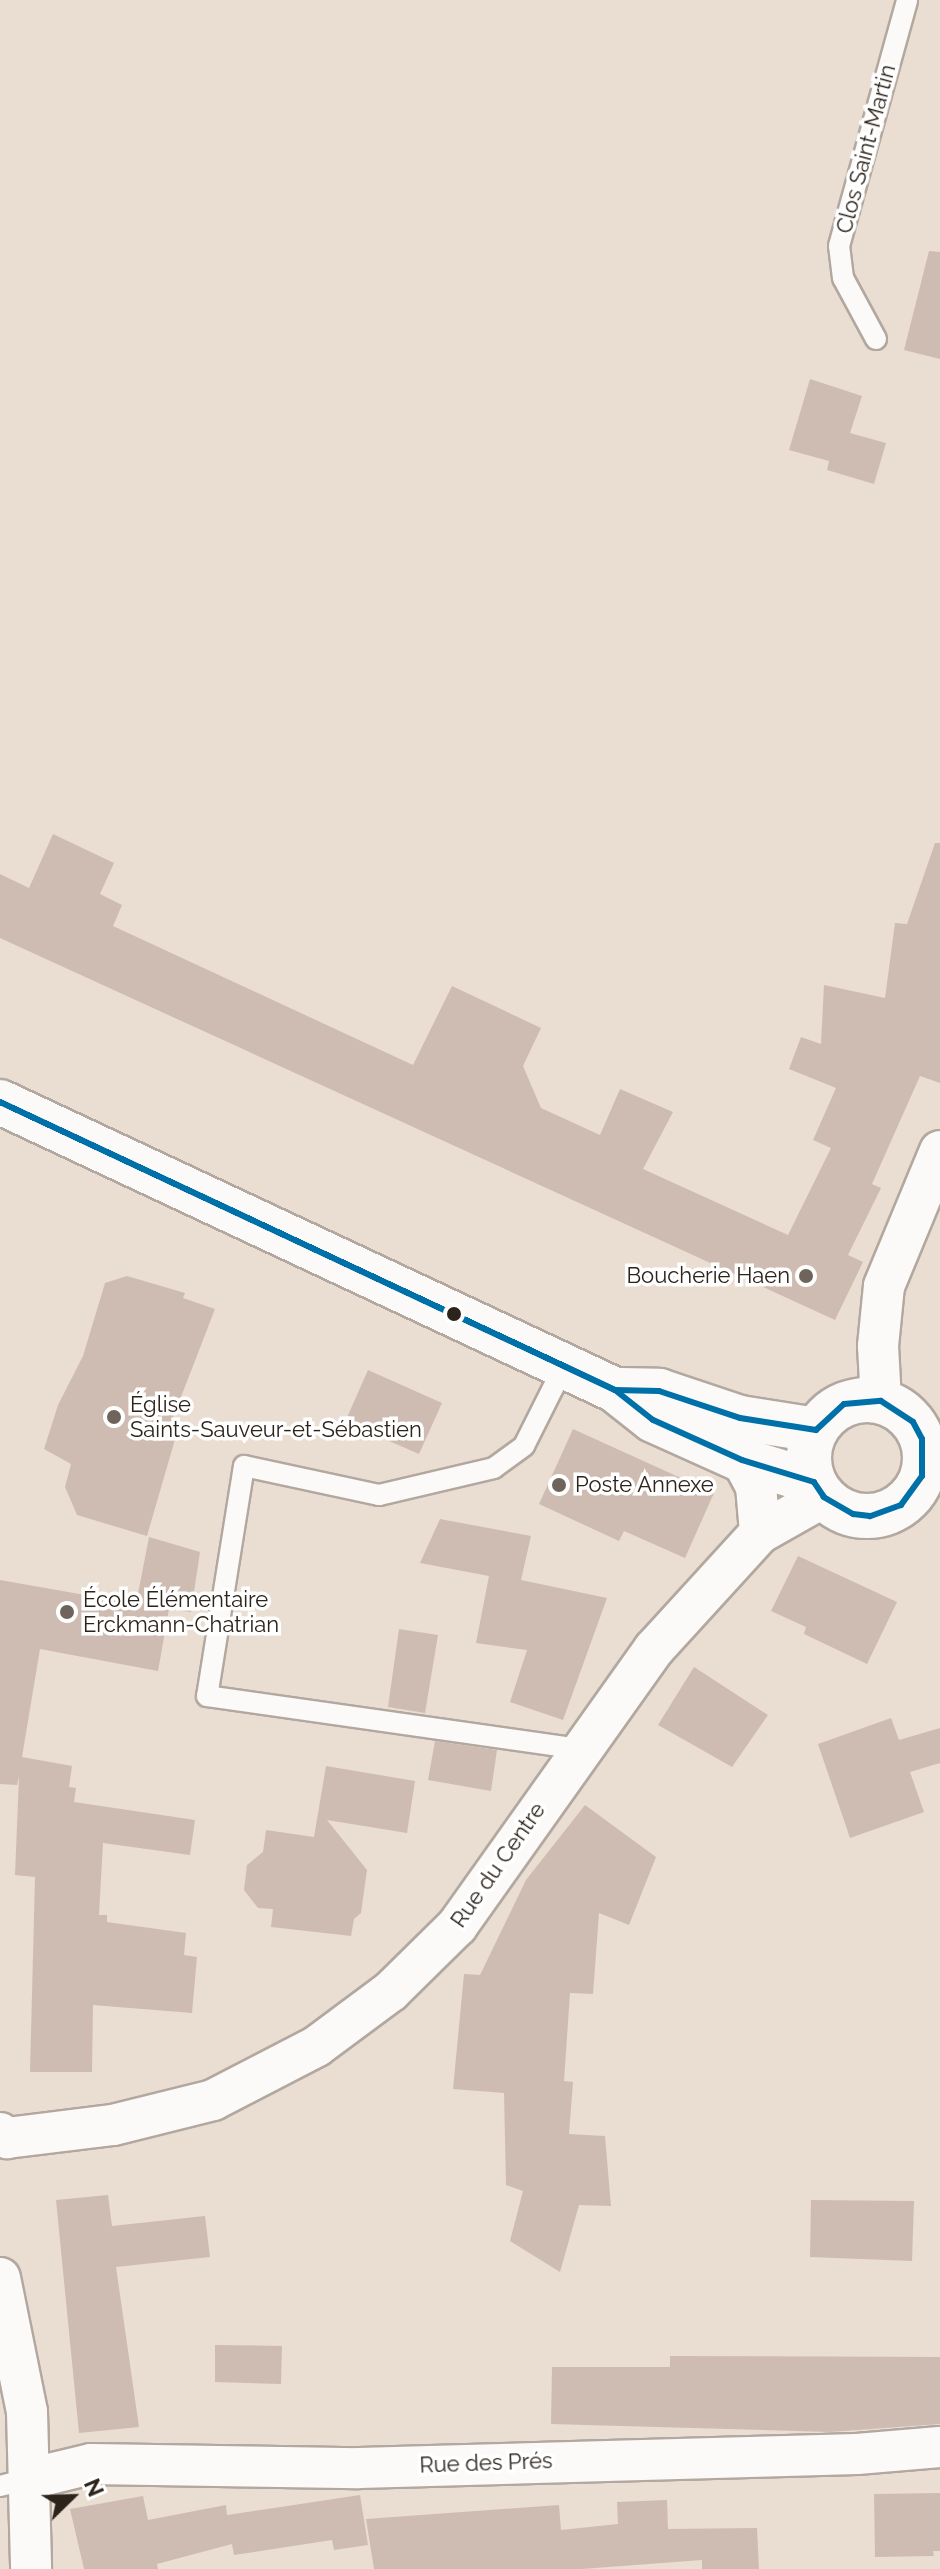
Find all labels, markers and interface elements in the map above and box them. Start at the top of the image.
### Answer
street label: Clos Saint-Martin [831,62,901,236]
place label: Boucherie Haen [626,1263,790,1289]
marker: Boucherie Haen [797,1267,815,1285]
unlabelled marker [446,1306,462,1322]
place label: Église Saints-Sauveur-et-Sébastien [130,1391,422,1442]
marker: Église Saints-Sauveur-et-Sébastien [105,1408,123,1426]
place label: Poste Annexe [575,1472,714,1498]
marker: Poste Annexe [550,1476,568,1494]
place label: École Élémentaire Erckmann-Chatrian [83,1586,279,1638]
marker: École Élémentaire Erckmann-Chatrian [58,1603,76,1621]
street label: Rue du Centre [445,1797,551,1933]
street label: Rue des Prés [419,2447,553,2479]
north arrow [32,2457,112,2537]
text: N [79,2475,109,2500]

